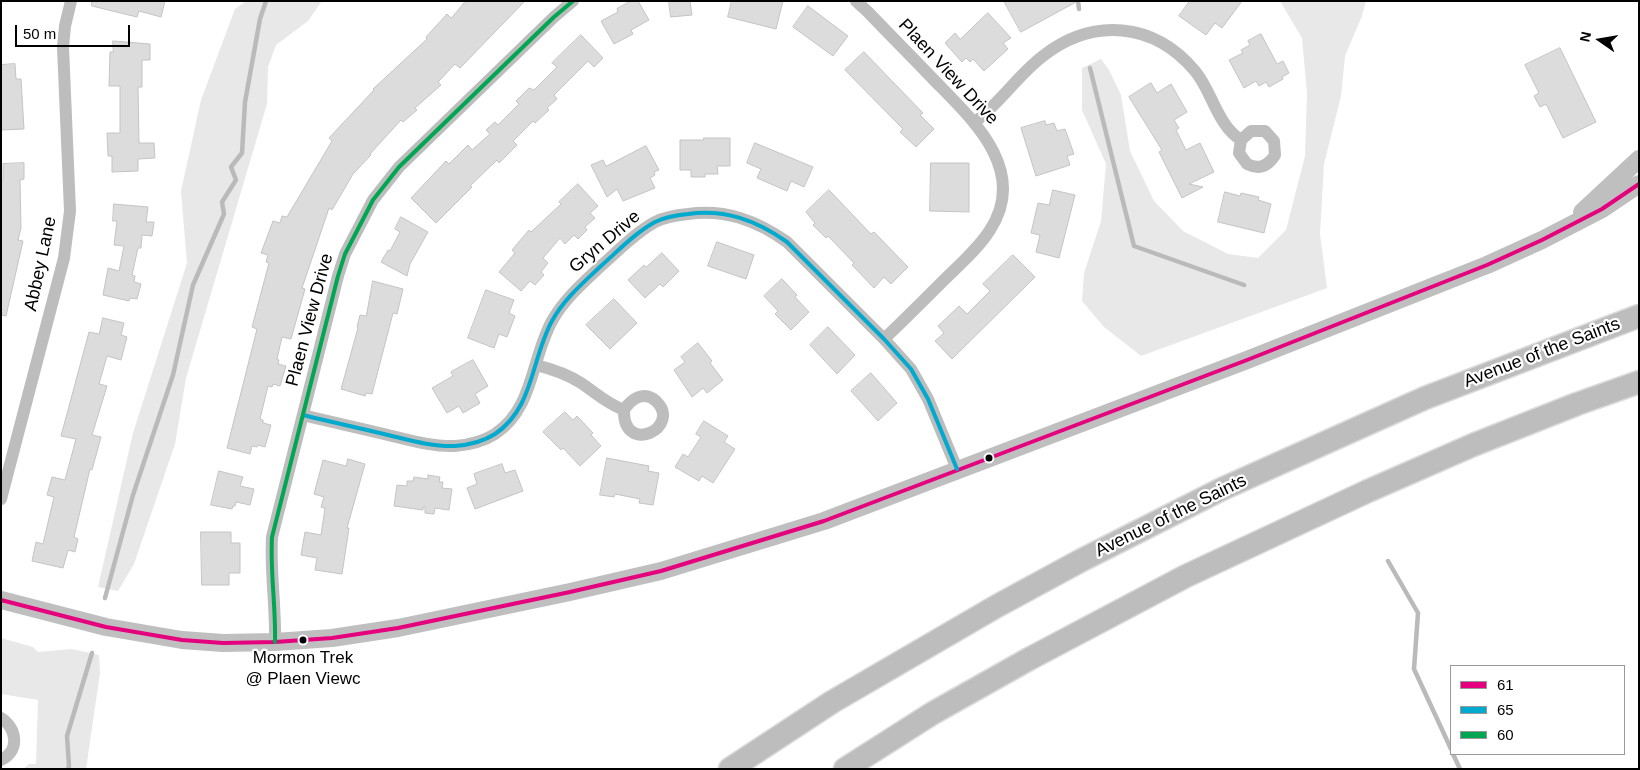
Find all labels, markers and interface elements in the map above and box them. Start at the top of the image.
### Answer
scale bar [18,15,132,47]
street label: Plaen View Drive [893,15,1003,129]
north arrow [1575,15,1625,65]
text: 50 m [23,25,56,42]
text: N [1576,30,1594,43]
street label: Gryn Drive [565,206,645,278]
street label: Abbey Lane [20,215,62,313]
street label: Plaen View Drive [282,251,338,389]
street label: Avenue of the Saints [1461,313,1623,393]
unlabelled marker [984,453,994,463]
street label: Avenue of the Saints [1092,470,1250,562]
marker: Mormon Trek @ Plaen Viewc [298,635,308,645]
place label: Mormon Trek @ Plaen Viewc [245,648,361,688]
legend [1450,665,1625,755]
text: 61 [1497,676,1514,693]
text: 65 [1497,701,1514,718]
text: 60 [1497,726,1514,743]

